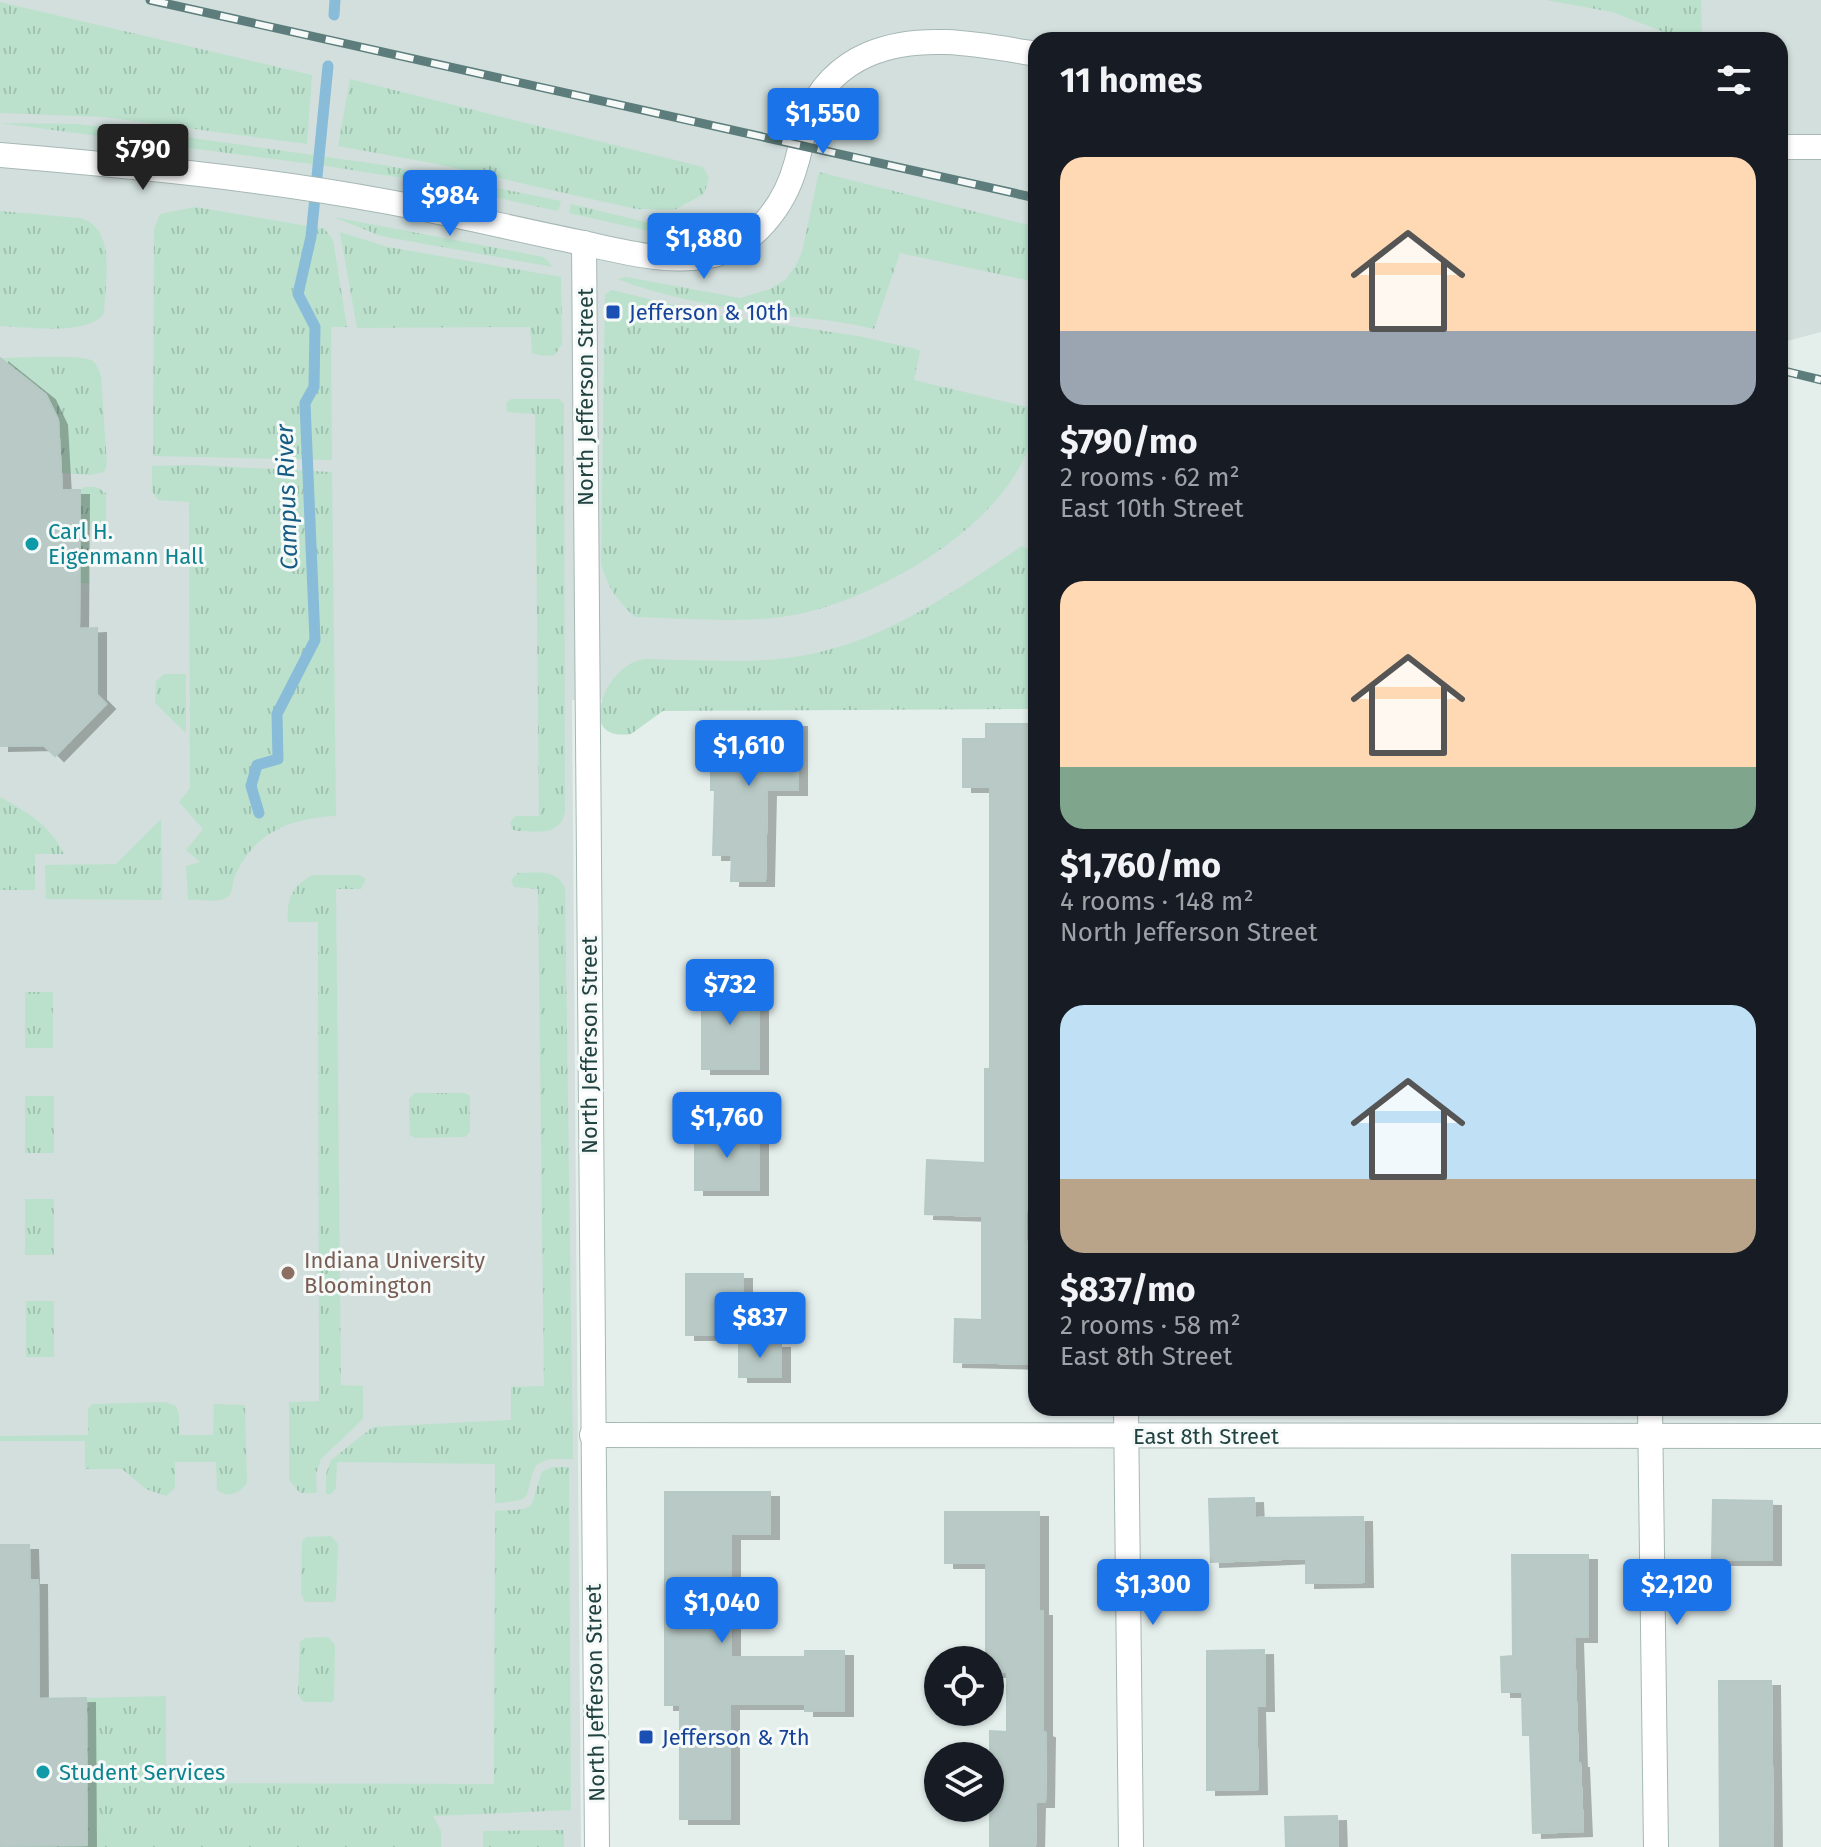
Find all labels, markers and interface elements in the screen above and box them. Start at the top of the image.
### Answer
icon: filters [1712,58,1756,102]
text: 11 homes [1060,60,1202,101]
pin: $1,550 [758,88,888,156]
text: $1,550 [786,98,860,129]
pin: $790 [96,124,190,192]
text: $790 [115,134,171,165]
pin: $984 [403,170,497,238]
text: $984 [421,180,479,211]
icon: home [1336,209,1480,353]
pin: $1,880 [639,213,769,281]
text: $1,880 [665,223,743,254]
street label: North Jefferson Street [572,288,599,506]
place label: Jefferson & 10th [629,299,789,326]
marker: Jefferson & 10th [604,303,622,321]
text: $790/mo [1060,421,1198,462]
water label: Campus River [270,423,304,570]
text: 2 rooms · 62 m² [1060,462,1240,493]
text: East 10th Street [1060,493,1244,524]
place label: Carl H. Eigenmann Hall [48,518,204,570]
marker: Carl H. Eigenmann Hall [23,535,41,553]
icon: home [1336,633,1480,777]
pin: $1,610 [684,720,814,788]
text: $1,610 [713,730,785,761]
text: $1,760/mo [1060,845,1221,886]
text: 4 rooms · 148 m² [1060,886,1254,917]
text: North Jefferson Street [1060,917,1318,948]
street label: North Jefferson Street [576,936,603,1154]
pin: $732 [683,959,777,1027]
text: $732 [704,969,756,1000]
icon: home [1336,1057,1480,1201]
pin: $1,760 [662,1092,792,1160]
text: $1,760 [690,1102,764,1133]
place label: Indiana University Bloomington [304,1247,485,1299]
marker: Indiana University Bloomington [279,1264,297,1282]
text: $837/mo [1060,1269,1196,1310]
pin: $837 [713,1292,807,1360]
text: $837 [733,1302,787,1333]
text: 2 rooms · 58 m² [1060,1310,1241,1341]
text: East 8th Street [1060,1341,1232,1372]
street label: East 8th Street [1133,1423,1279,1450]
pin: $1,300 [1088,1559,1218,1627]
pin: $2,120 [1612,1559,1742,1627]
text: $1,300 [1115,1569,1191,1600]
text: $2,120 [1641,1569,1713,1600]
pin: $1,040 [657,1577,787,1645]
street label: North Jefferson Street [580,1584,610,1802]
text: $1,040 [684,1587,760,1618]
map controls [924,1646,1004,1822]
button: locate [924,1646,1004,1726]
place label: Jefferson & 7th [662,1724,810,1751]
marker: Jefferson & 7th [637,1728,655,1746]
button: layers [924,1742,1004,1822]
place label: Student Services [59,1759,225,1786]
marker: Student Services [34,1763,52,1781]

